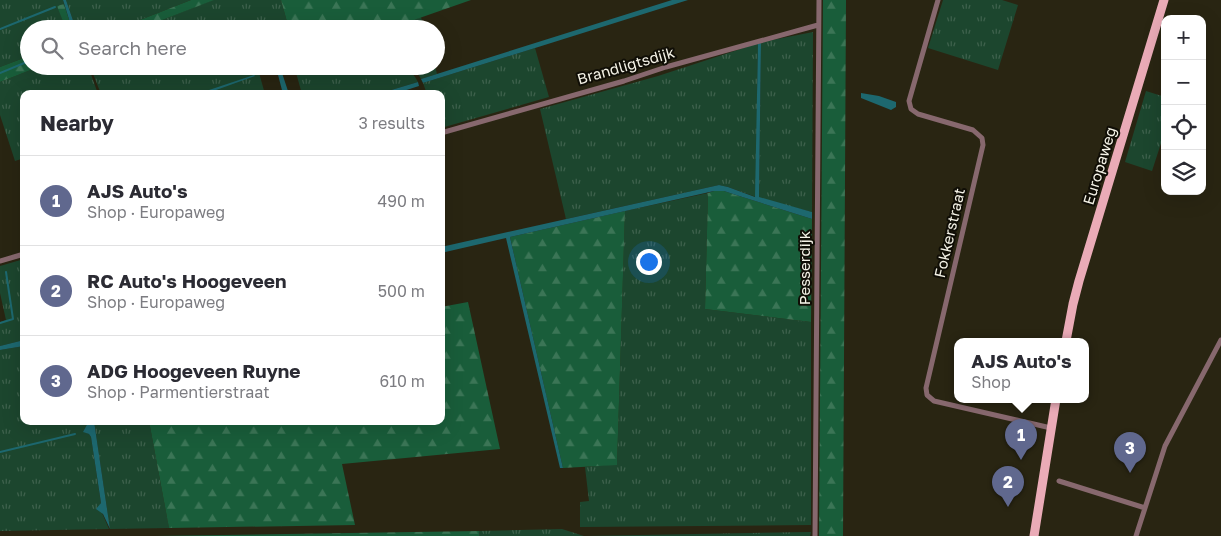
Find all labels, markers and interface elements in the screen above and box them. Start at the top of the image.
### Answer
map controls [1161,15,1206,195]
button: + [1161,15,1206,60]
search box [20,20,445,75]
icon: search [38,34,66,62]
text: Search here [78,36,187,59]
street label: Brandligtsdijk [575,42,677,88]
button: − [1161,60,1206,105]
button: locate [1161,105,1206,150]
text: Nearby [40,110,114,136]
text: 3 results [358,113,425,133]
street label: Europaweg [1079,125,1119,207]
button: layers [1161,150,1206,195]
text: AJS Auto's [87,179,188,202]
street label: Fokkerstraat [930,186,968,279]
text: 1 [52,191,60,211]
text: 490 m [377,191,425,211]
text: Shop · Europaweg [87,202,225,222]
street label: Pesserdijk [795,230,813,305]
your location [636,249,662,275]
text: RC Auto's Hoogeveen [87,269,286,292]
text: 2 [51,281,61,301]
text: 500 m [378,281,425,301]
text: Shop · Europaweg [87,292,225,312]
popup [954,338,1089,403]
text: AJS Auto's [971,349,1072,372]
text: ADG Hoogeveen Ruyne [87,359,301,382]
text: 3 [51,371,61,391]
text: 610 m [379,371,425,391]
text: Shop [971,372,1011,392]
text: Shop · Parmentierstraat [87,382,270,402]
pin: 1 [1005,419,1037,460]
pin: 3 [1114,432,1146,473]
pin: 2 [992,466,1024,507]

